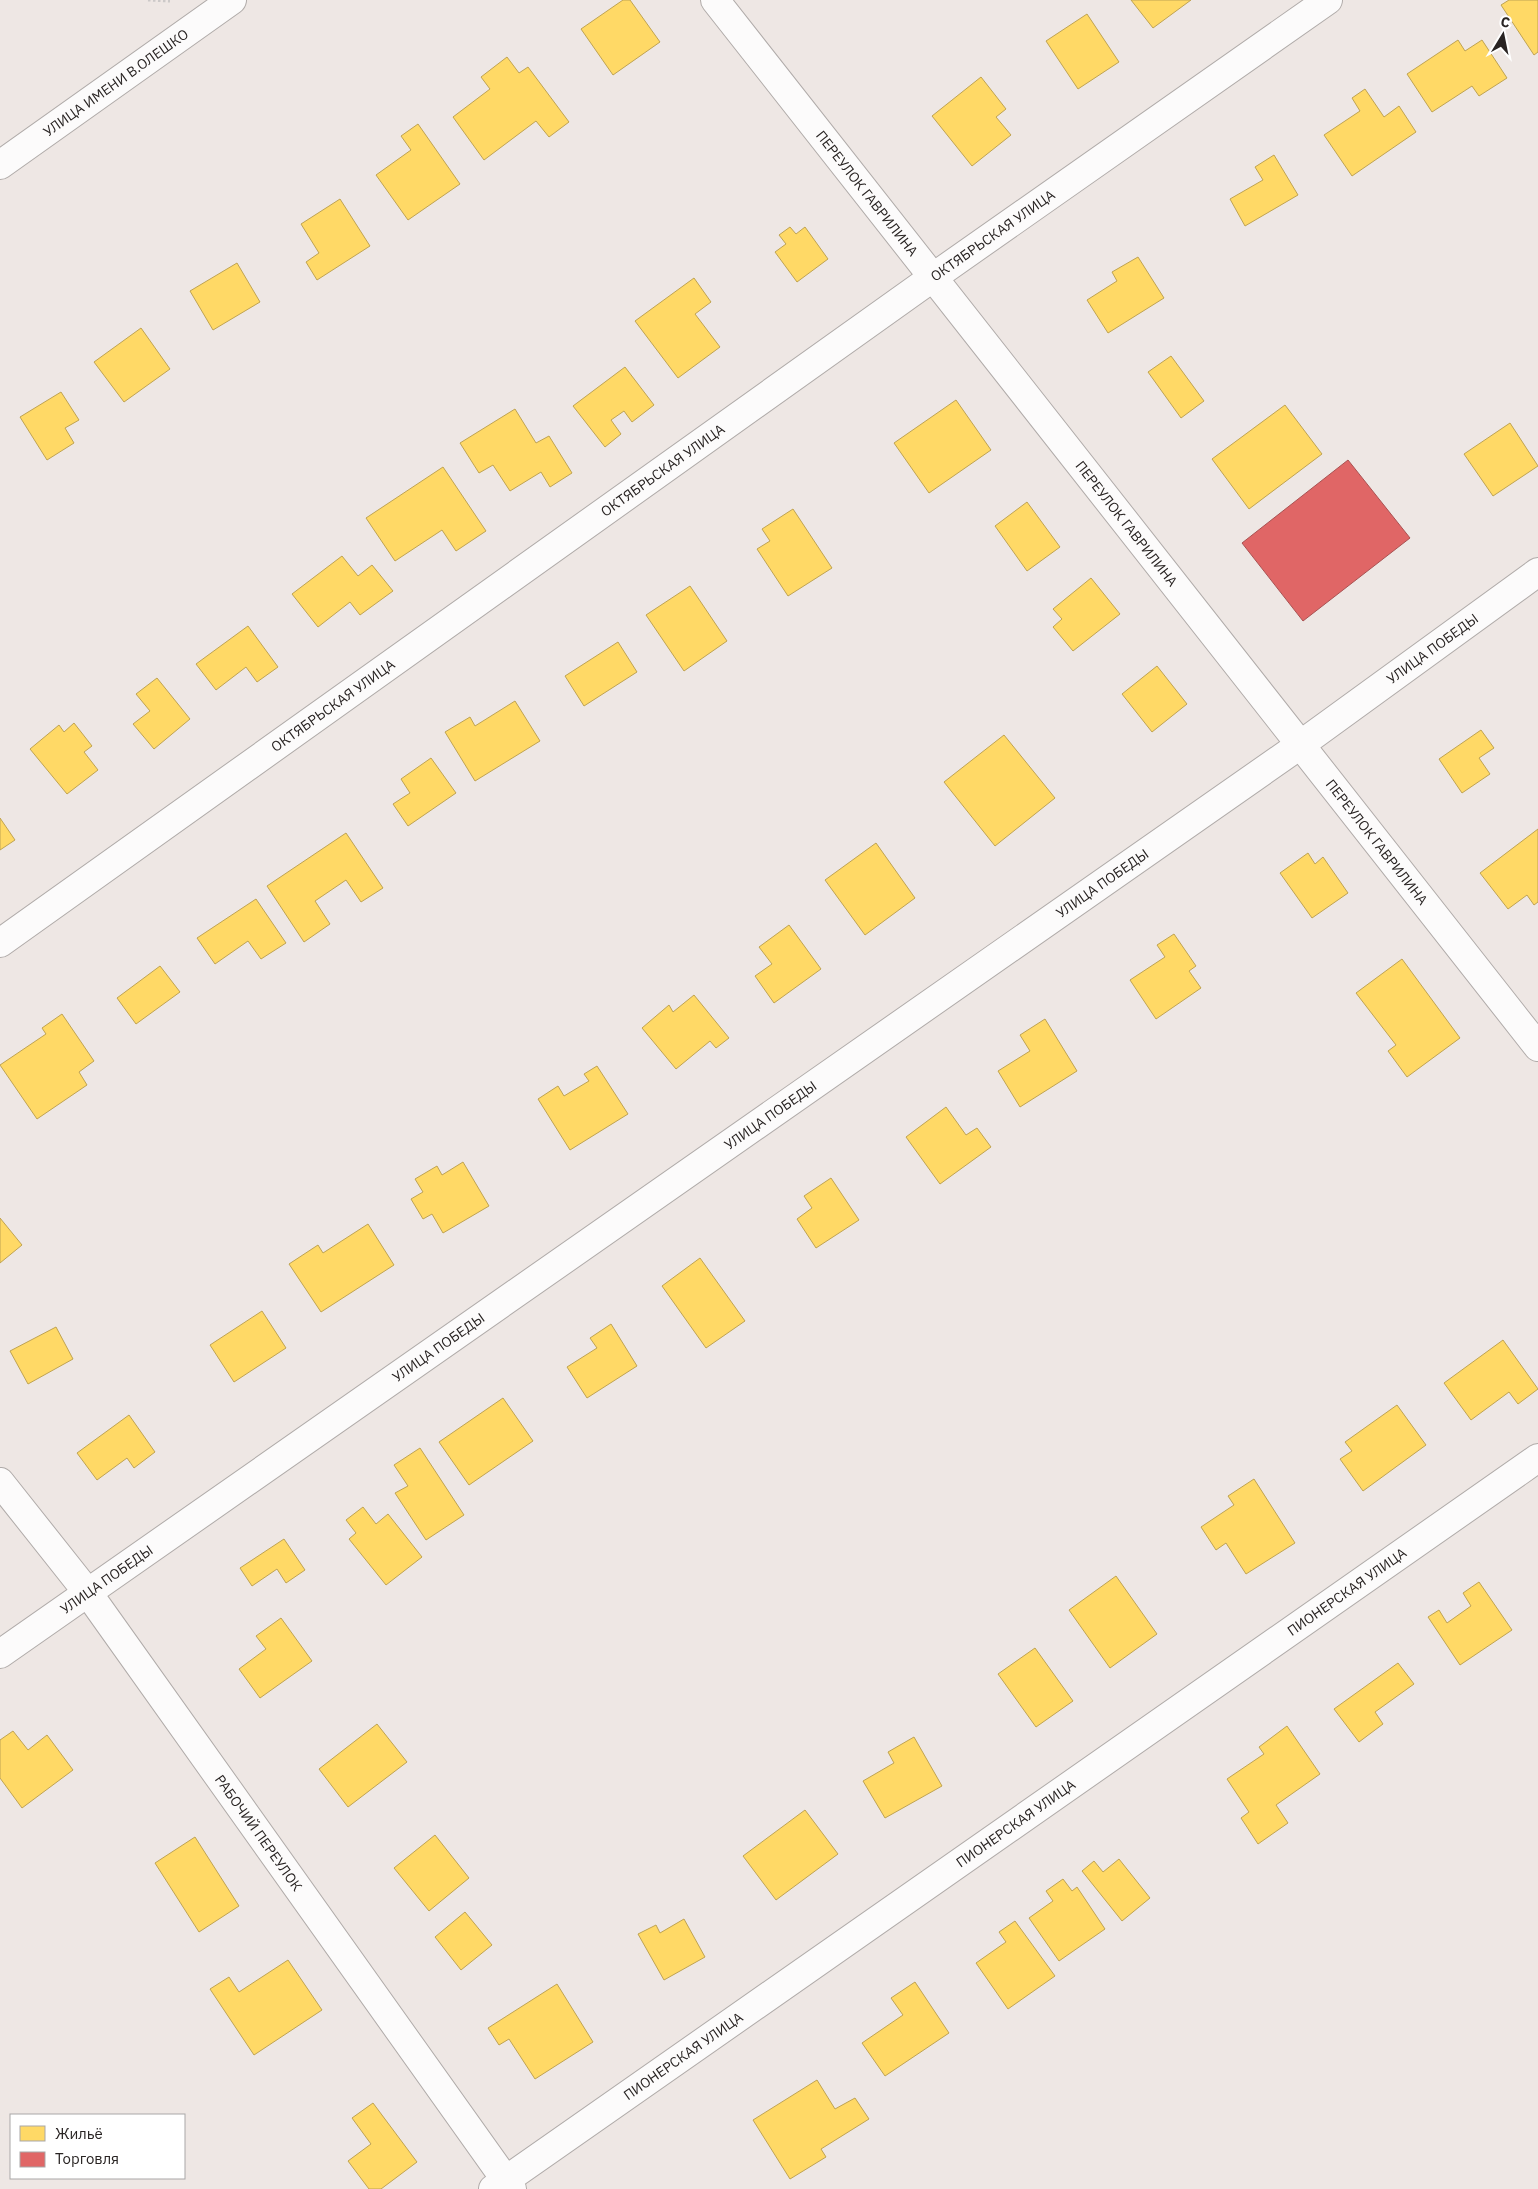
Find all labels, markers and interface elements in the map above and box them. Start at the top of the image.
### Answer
north arrow [1478,10,1528,60]
text: С [1499,13,1511,32]
street label: УЛИЦА ИМЕНИ В.ОЛЕШКО [40,25,192,140]
street label: ПЕРЕУЛОК ГАВРИЛИНА [812,127,922,260]
street label: ОКТЯБРЬСКАЯ УЛИЦА [927,186,1058,285]
street label: ОКТЯБРЬСКАЯ УЛИЦА [597,420,728,521]
street label: ПЕРЕУЛОК ГАВРИЛИНА [1072,457,1182,590]
street label: УЛИЦА ПОБЕДЫ [1383,609,1482,688]
street label: ОКТЯБРЬСКАЯ УЛИЦА [267,655,398,756]
street label: ПЕРЕУЛОК ГАВРИЛИНА [1322,776,1432,909]
street label: УЛИЦА ПОБЕДЫ [1053,845,1152,922]
street label: УЛИЦА ПОБЕДЫ [721,1077,820,1154]
street label: УЛИЦА ПОБЕДЫ [389,1309,488,1386]
street label: УЛИЦА ПОБЕДЫ [57,1541,156,1618]
street label: ПИОНЕРСКАЯ УЛИЦА [1284,1544,1410,1640]
street label: РАБОЧИЙ ПЕРЕУЛОК [211,1771,306,1895]
street label: ПИОНЕРСКАЯ УЛИЦА [953,1775,1079,1871]
street label: ПИОНЕРСКАЯ УЛИЦА [620,2008,746,2104]
legend [10,2114,185,2179]
text: Жильё [55,2124,103,2143]
text: Торговля [55,2149,119,2168]

